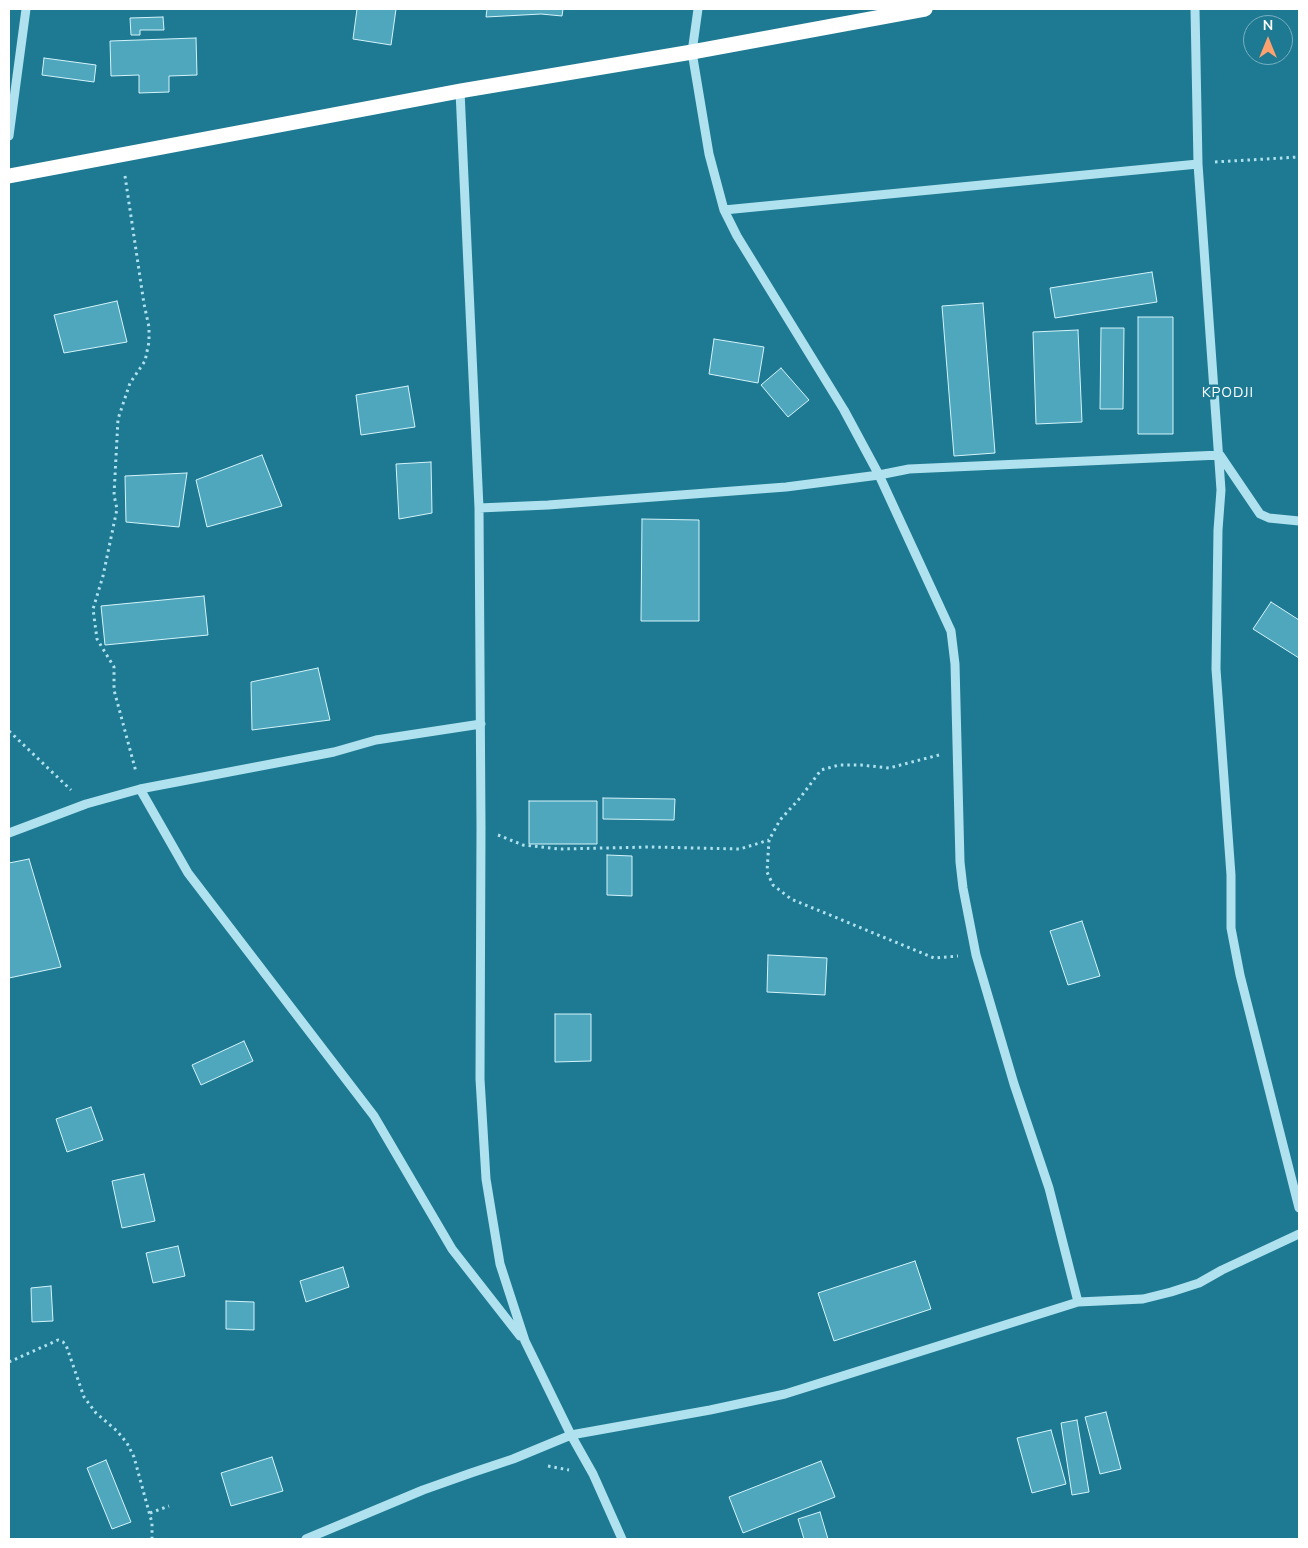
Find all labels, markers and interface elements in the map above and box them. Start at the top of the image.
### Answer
north arrow [1243,15,1293,65]
text: N [1263,16,1273,35]
district label: KPODJI [1201,386,1255,402]

